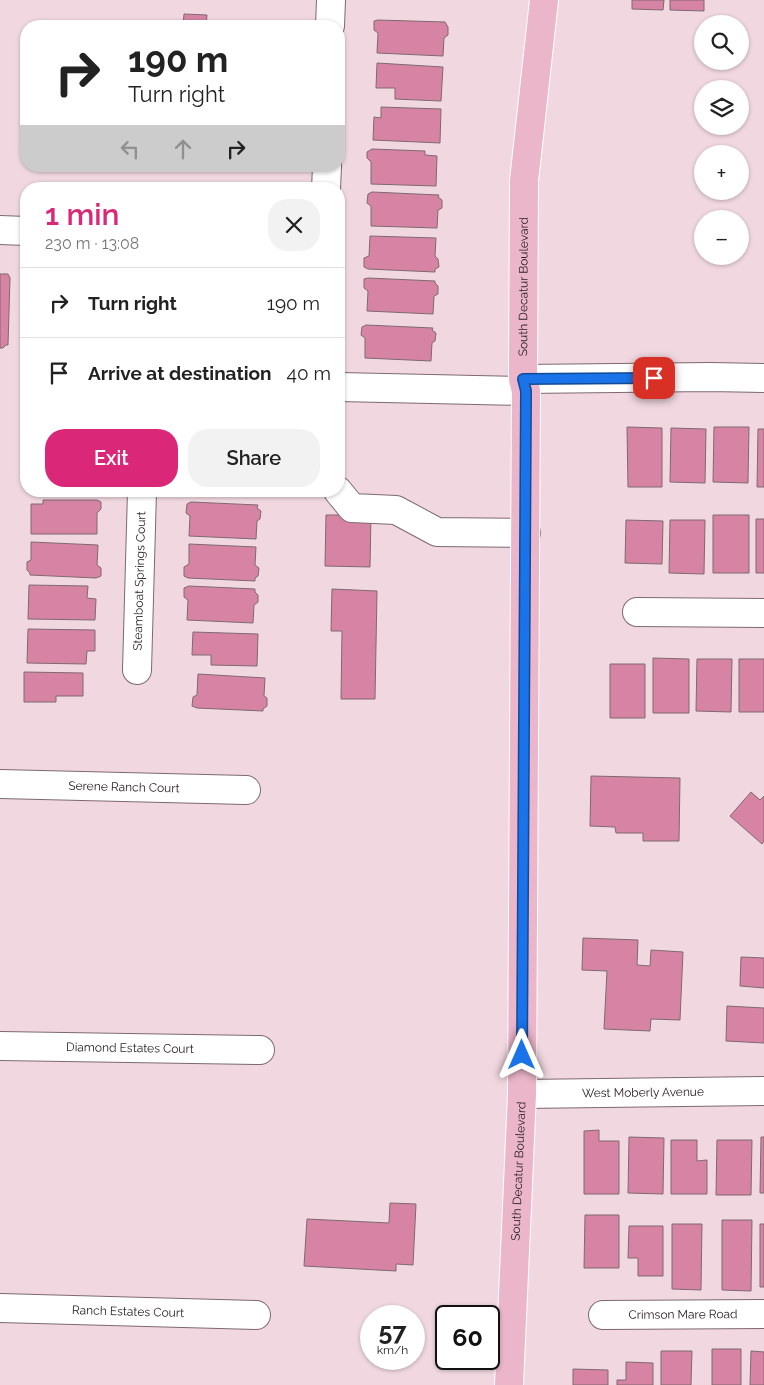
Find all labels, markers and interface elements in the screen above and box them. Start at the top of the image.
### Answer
map controls [694,15,749,265]
button: search [694,15,749,70]
text: 190 m [128,39,228,80]
icon: right [45,40,110,105]
button: layers [694,80,749,135]
text: Turn right [128,81,225,107]
icon: left [116,135,144,163]
icon: ahead [169,135,197,163]
icon: right [222,135,250,163]
button: + [694,145,749,200]
text: 1 min [45,197,120,232]
button: close [268,199,320,251]
button: − [694,210,749,265]
street label: South Decatur Boulevard [516,217,531,356]
text: 230 m · 13:08 [45,234,139,253]
icon: right [45,289,73,317]
text: Turn right [88,292,177,314]
text: 190 m [267,292,320,314]
pin [633,357,675,399]
icon: arrive [45,359,73,387]
text: Arrive at destination [88,362,272,384]
text: 40 m [287,362,331,384]
icon: arrive [640,364,668,392]
button: Exit [45,429,178,487]
button: Share [188,429,320,487]
street label: Steamboat Springs Court [131,511,148,651]
street label: Serene Ranch Court [68,779,180,795]
position arrow [495,1028,547,1080]
street label: Diamond Estates Court [66,1040,194,1056]
street label: West Moberly Avenue [582,1085,704,1100]
street label: South Decatur Boulevard [508,1101,529,1241]
street label: Ranch Estates Court [72,1303,184,1320]
speed limit sign: 60 [435,1305,500,1370]
street label: Crimson Mare Road [628,1307,738,1322]
text: 57 [379,1316,406,1346]
text: km/h [377,1343,408,1357]

